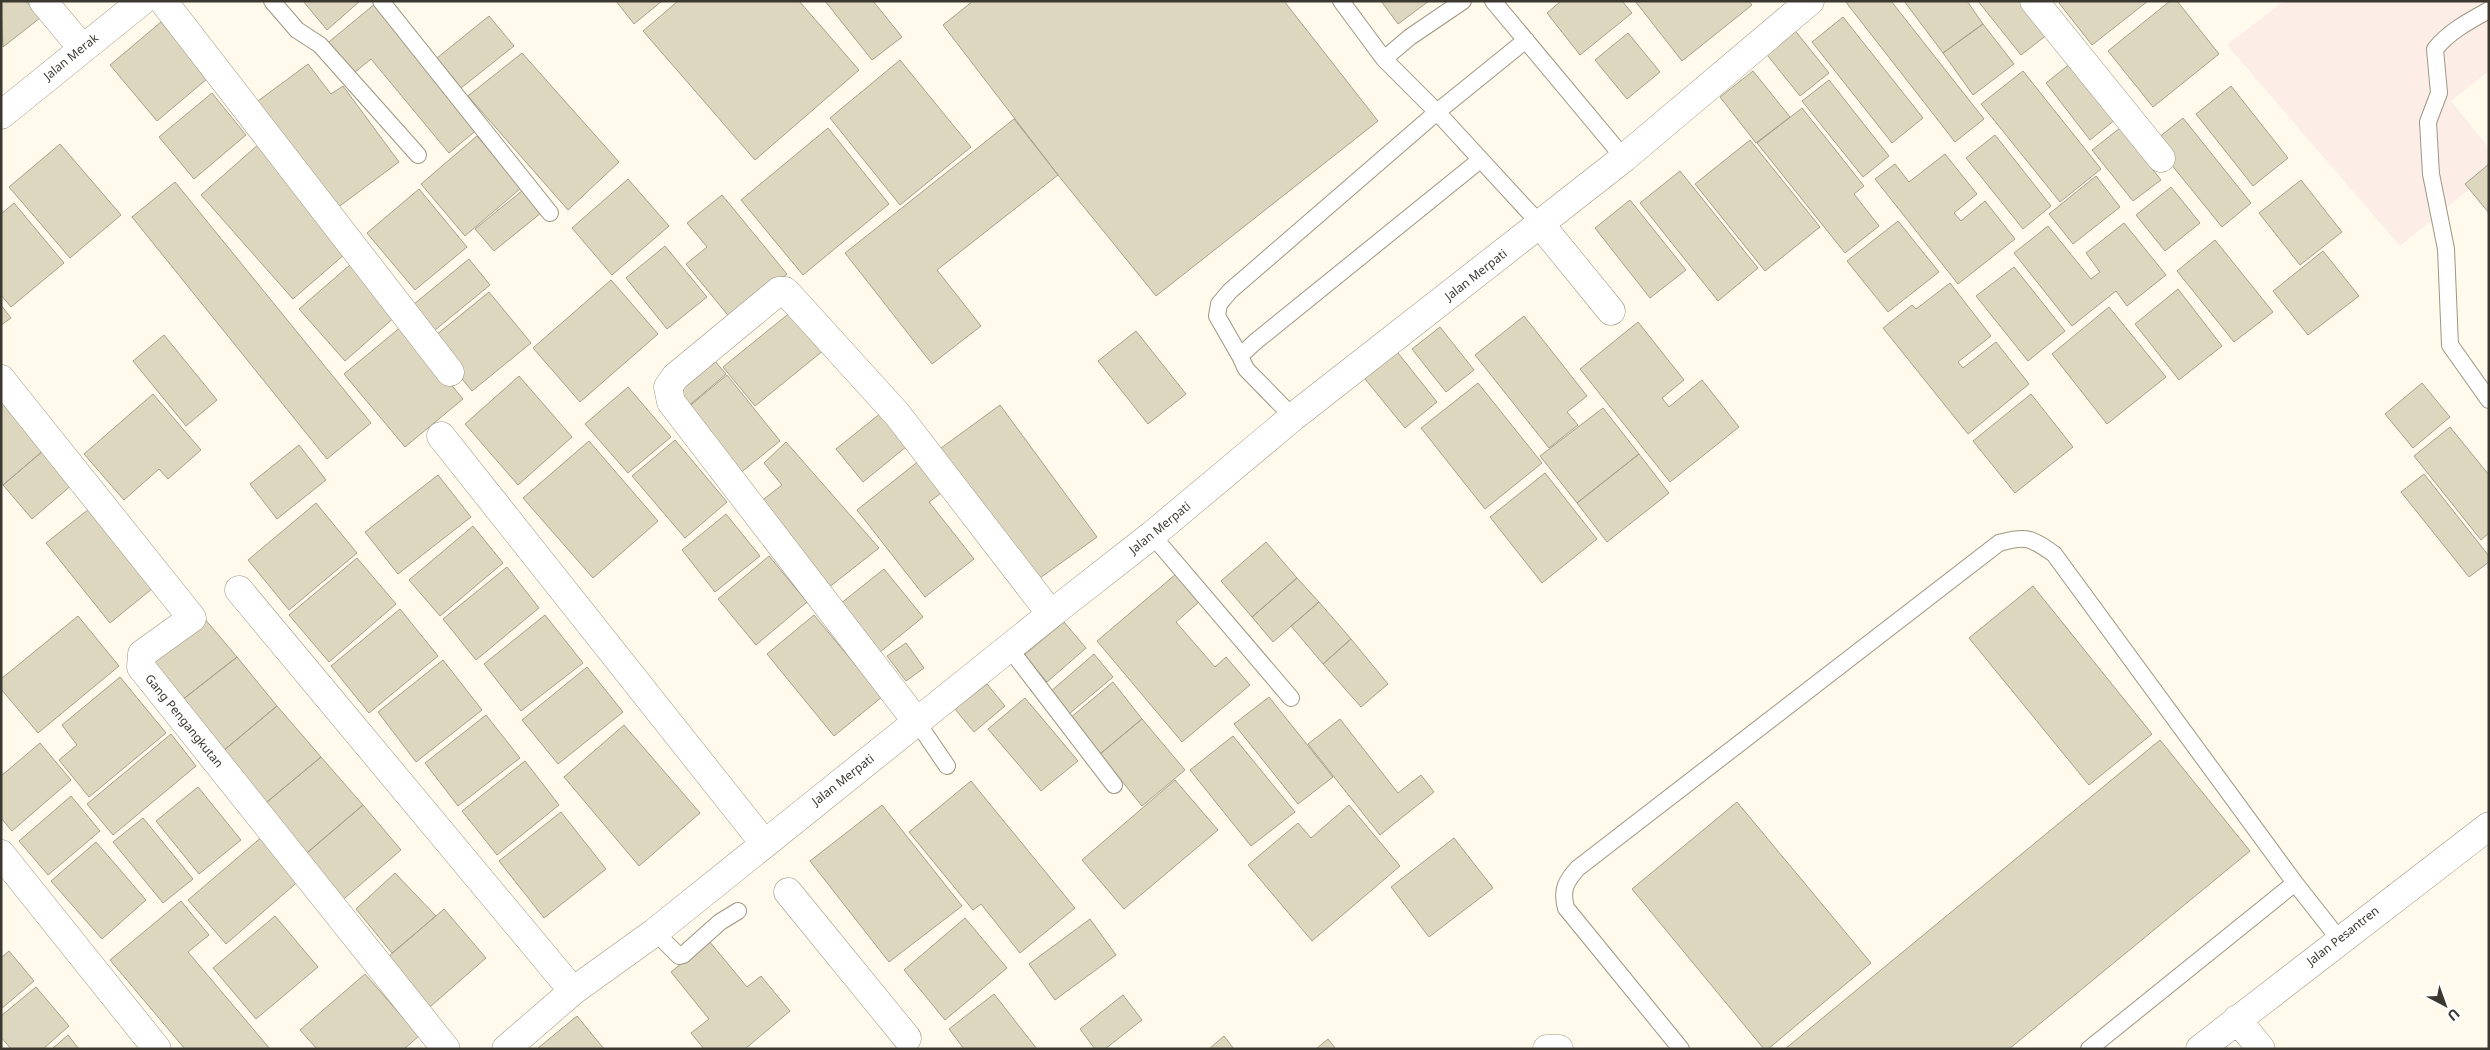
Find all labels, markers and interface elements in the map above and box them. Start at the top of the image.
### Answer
street label: Jalan Merak [39,29,102,85]
street label: Jalan Merpati [1440,245,1510,305]
street label: Jalan Merpati [1125,498,1194,558]
street label: Gang Pengangkutan [141,670,228,771]
street label: Jalan Merpati [807,750,877,810]
street label: Jalan Pesantren [2302,902,2382,970]
north arrow [2420,980,2470,1030]
text: U [2444,1005,2464,1026]

